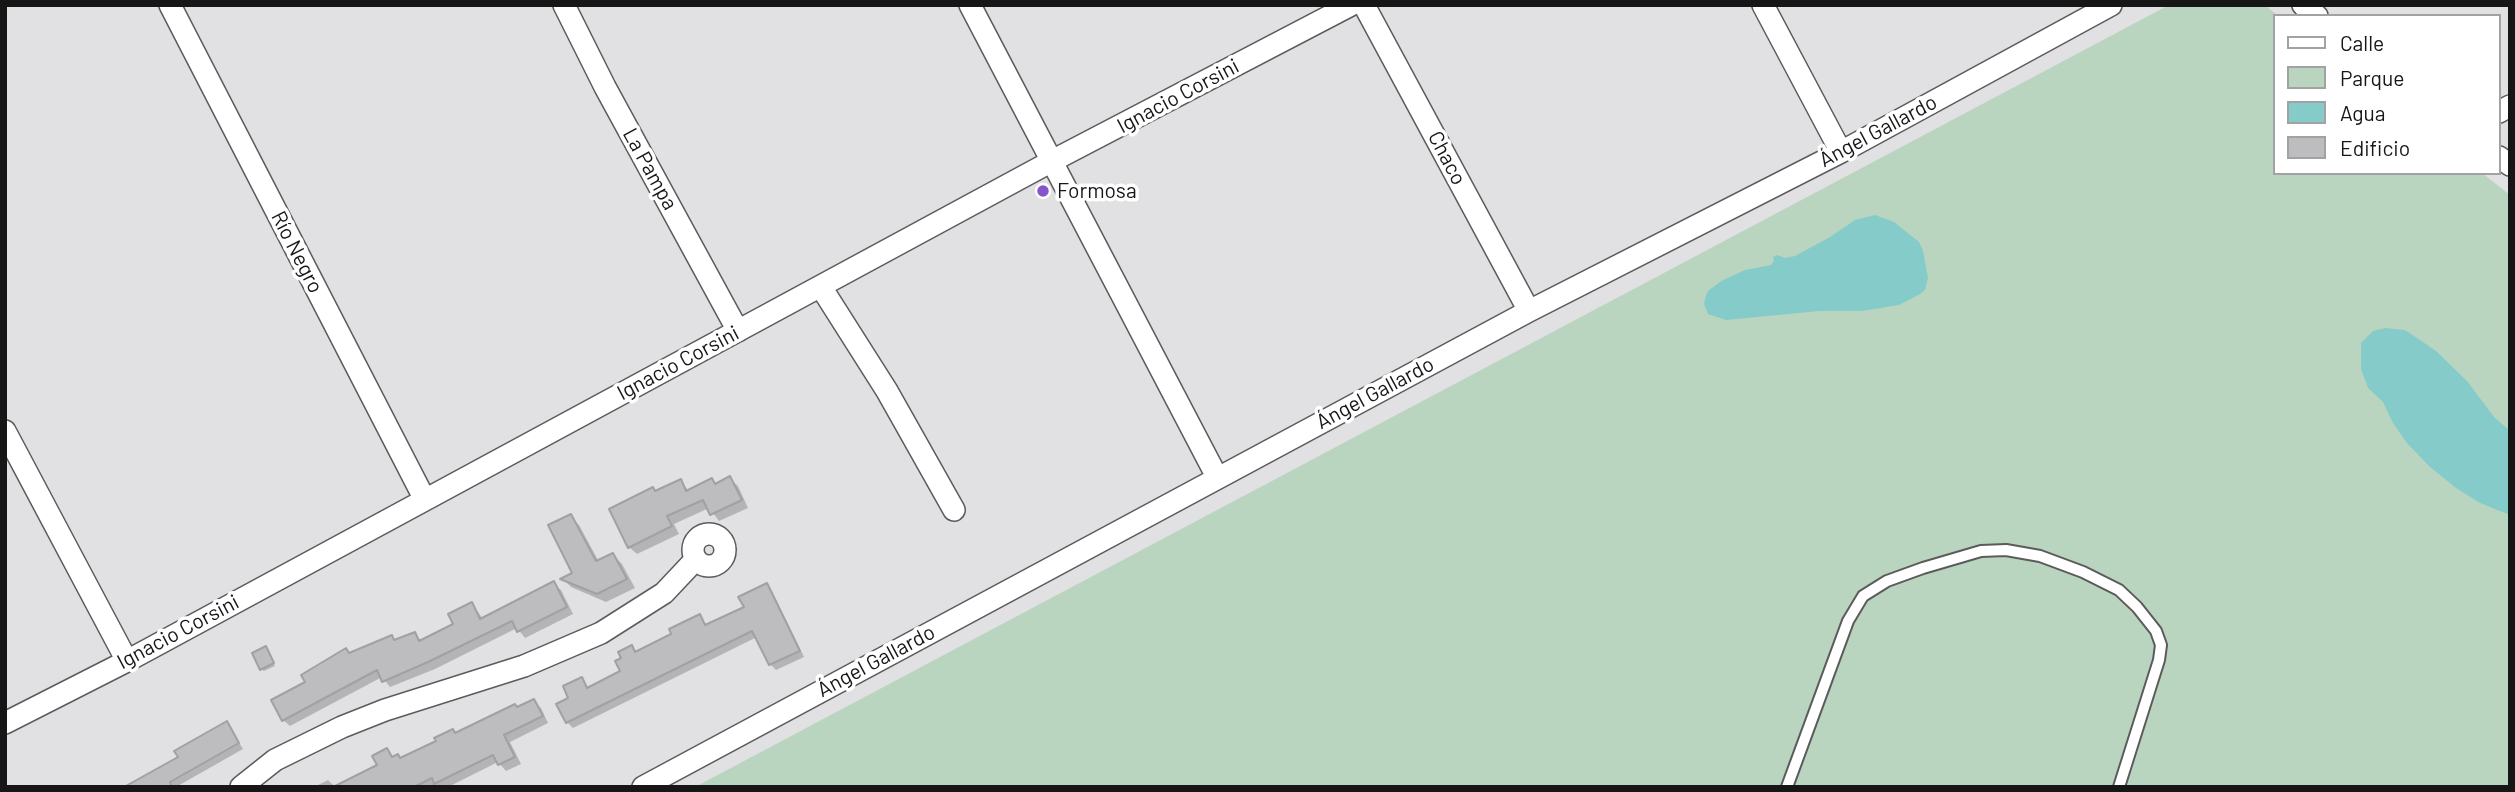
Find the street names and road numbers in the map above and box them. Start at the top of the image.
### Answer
street label: Ignacio Corsini [1113,53,1243,139]
street label: Ángel Gallardo [1815,89,1941,173]
street label: La Pampa [617,124,683,214]
street label: Chaco [1422,127,1472,189]
street label: Río Negro [266,207,328,297]
street label: Ignacio Corsini [613,320,743,406]
street label: Ángel Gallardo [1312,351,1438,435]
street label: Ignacio Corsini [113,589,243,675]
street label: Ángel Gallardo [813,619,939,703]

